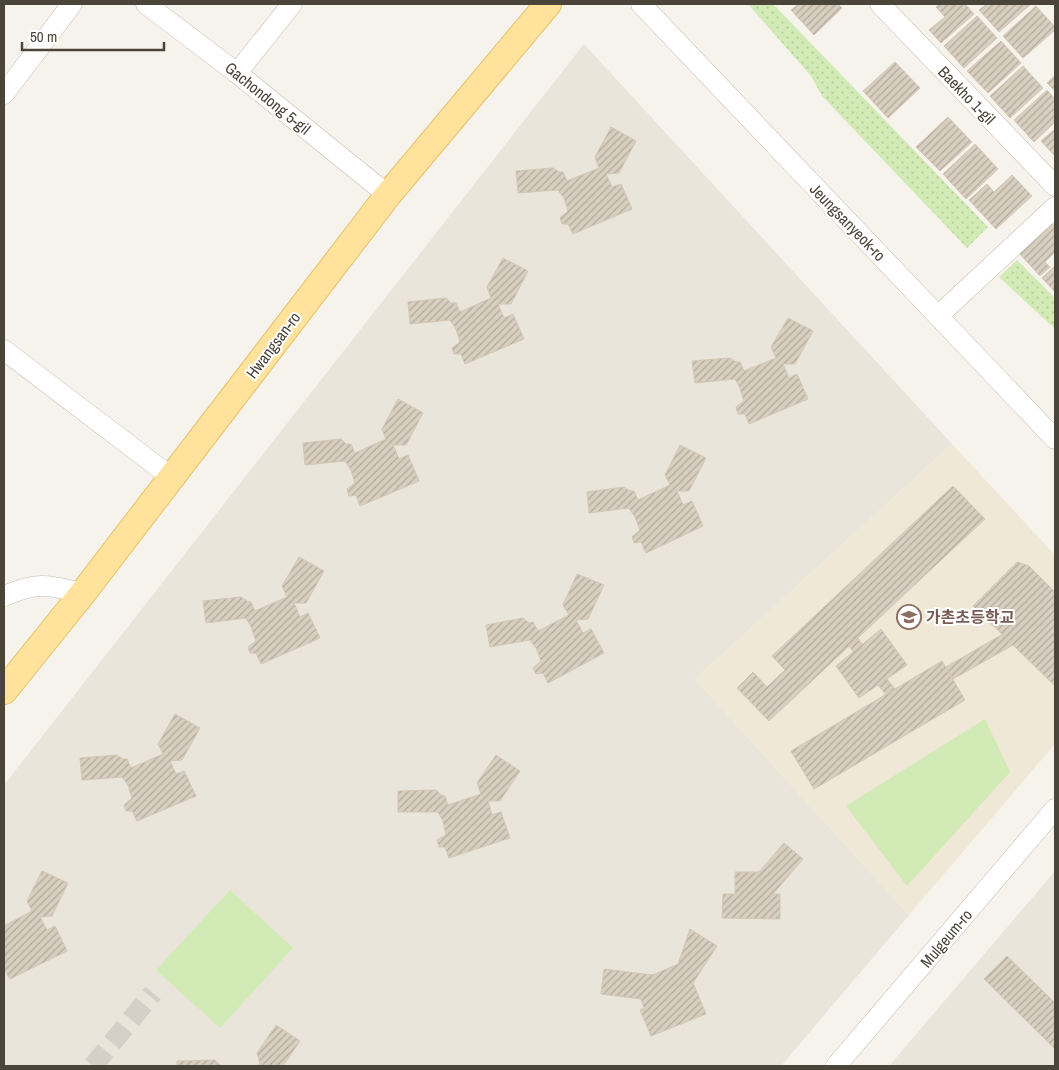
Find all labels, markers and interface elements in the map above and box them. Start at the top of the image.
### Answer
scale bar [22,20,165,52]
text: 50 m [30,26,57,47]
street label: Gachondong 5-gil [221,57,316,139]
street label: Baekho 1-gil [933,61,1001,129]
street label: Jeungsanyeok-ro [805,178,891,266]
street label: Hwangsan-ro [241,307,305,383]
school or university icon: 가촌초등학교 [896,604,922,630]
place label: 가촌초등학교 [926,606,1015,628]
street label: Mulgeum-ro [915,904,977,972]

